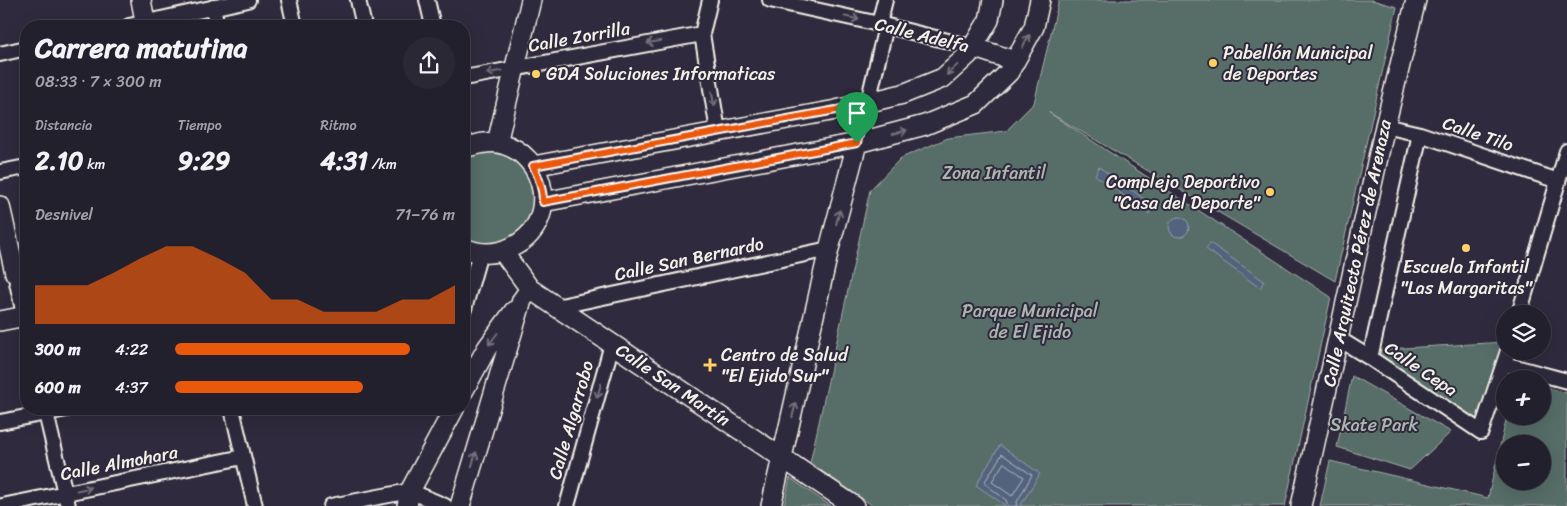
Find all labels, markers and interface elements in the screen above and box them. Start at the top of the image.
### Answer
street label: Calle Adelfa [871,8,973,62]
street label: Calle Zorrilla [526,12,633,62]
one-way arrow [843,14,859,23]
text: Carrera matutina [35,23,248,72]
one-way arrow [1021,33,1031,48]
button: share [403,37,455,89]
place label: Pabellón Municipal de Deportes [1223,37,1373,90]
one-way arrow [646,38,662,48]
marker: Pabellón Municipal de Deportes [1207,57,1219,69]
place label: GDA Soluciones Informaticas [546,58,776,90]
one-way arrow [945,64,958,76]
text: 08:33 · 7 × 300 m [35,67,162,96]
one-way arrow [486,68,502,77]
marker: GDA Soluciones Informaticas [530,68,542,80]
one-way arrow [708,91,718,107]
pin [836,92,878,143]
icon: arrive [843,99,871,127]
street label: Calle Tilo [1438,107,1518,161]
text: Distancia [35,113,92,138]
text: Tiempo [178,113,222,138]
text: Ritmo [320,113,357,138]
street label: Calle Arquitecto Pérez de Arenaza [1313,116,1401,390]
one-way arrow [891,126,907,136]
text: 2.10 [35,138,84,183]
text: 9:29 [178,138,230,183]
text: 4:31 [320,138,368,183]
text: km [84,152,105,177]
text: /km [368,152,397,177]
park label: Zona Infantil [942,157,1047,189]
place label: Complejo Deportivo "Casa del Deporte" [1106,166,1262,219]
marker: Complejo Deportivo "Casa del Deporte" [1264,186,1276,198]
text: Desnivel [35,200,93,229]
text: 71–76 m [395,200,455,229]
one-way arrow [833,210,843,226]
street label: Calle San Bernardo [611,228,767,290]
marker: Escuela Infantil "Las Margaritas" [1460,242,1472,254]
place label: Escuela Infantil "Las Margaritas" [1400,251,1533,304]
park label: Parque Municipal de El Ejido [962,295,1099,348]
map controls [1496,305,1551,490]
button: layers [1496,305,1551,360]
one-way arrow [488,332,498,346]
street label: Calle Cepa [1378,333,1464,405]
text: 300 m [35,335,80,364]
text: 4:22 [115,335,148,364]
street label: Calle San Martín [609,335,737,436]
place label: Centro de Salud "El Ejido Sur" [721,339,849,392]
street label: Calle Algarrobo [539,357,603,483]
marker: Centro de Salud "El Ejido Sur" [703,358,717,372]
button: + [1496,370,1551,425]
text: 600 m [35,373,81,402]
text: 4:37 [115,373,148,402]
one-way arrow [594,383,603,399]
one-way arrow [789,402,799,418]
park label: Skate Park [1330,409,1419,441]
button: − [1496,435,1551,490]
street label: Calle Almohara [58,436,181,490]
one-way arrow [470,452,480,468]
one-way arrow [76,484,92,494]

